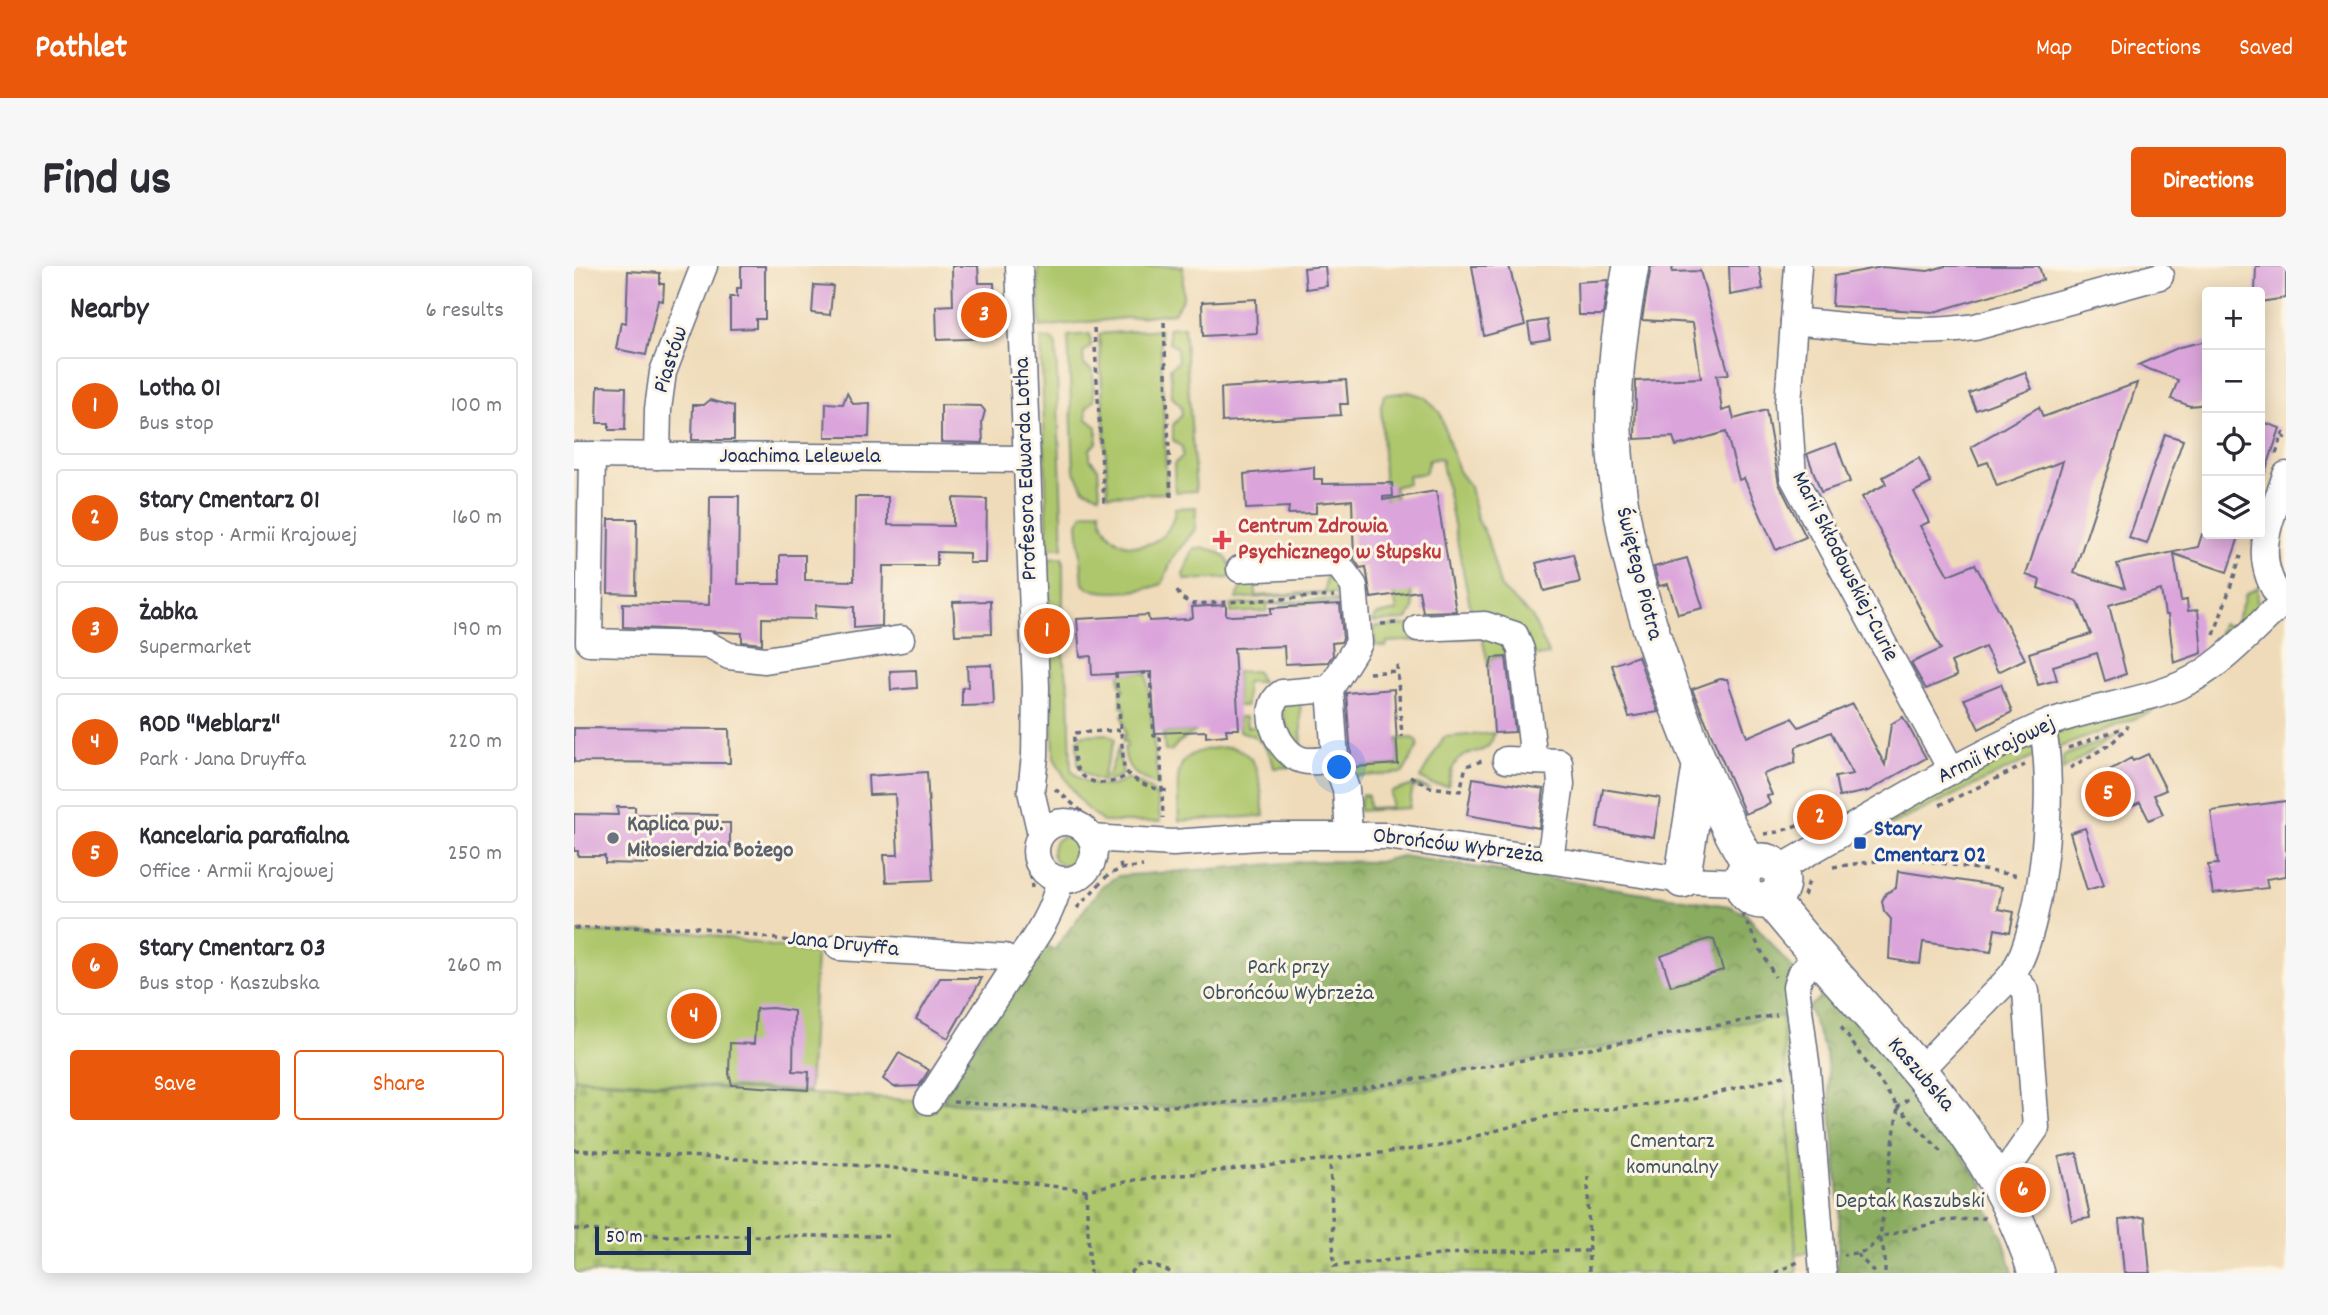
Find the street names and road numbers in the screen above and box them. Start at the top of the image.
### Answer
street label: Piastów [646,322,698,398]
street label: Profesora Edwarda Lotha [1007,355,1047,581]
street label: Joachima Lelewela [719,441,882,474]
street label: Marii Skłodowskiej-Curie [1782,466,1906,668]
street label: Świętego Piotra [1606,504,1671,645]
street label: Armii Krajowej [1932,708,2062,794]
street label: Obrońców Wybrzeża [1371,820,1546,874]
street label: Jana Druyffa [786,923,902,967]
street label: Kaszubska [1878,1030,1963,1121]

